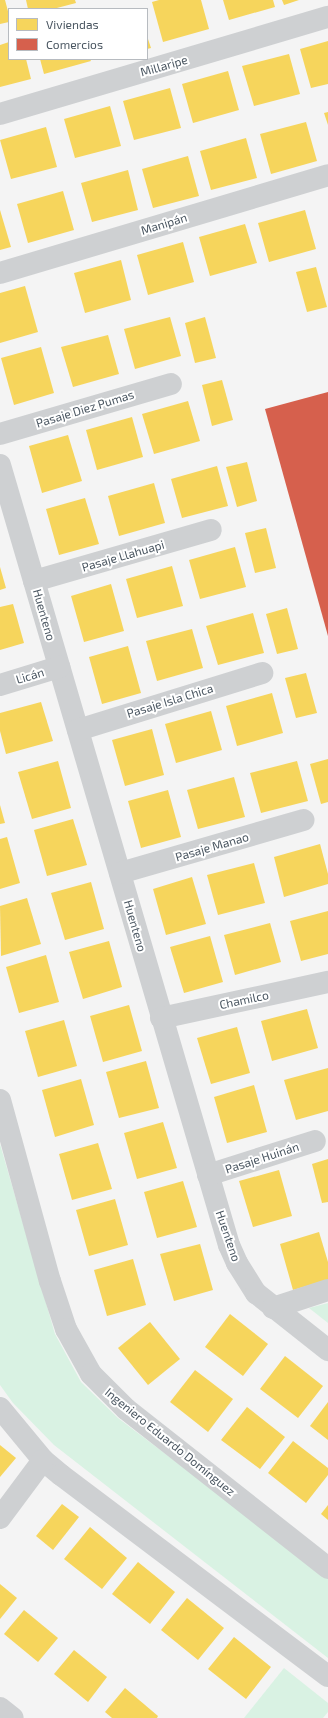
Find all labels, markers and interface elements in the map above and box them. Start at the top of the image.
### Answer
legend [8,8,148,60]
text: Viviendas [46,17,99,31]
text: Comercios [46,37,103,51]
street label: Millaripe [139,52,189,80]
street label: Manipán [139,210,189,238]
street label: Pasaje Diez Pumas [34,387,136,431]
street label: Pasaje Llahuapi [80,537,166,575]
street label: Huenteno [30,588,58,642]
street label: Licán [14,665,46,687]
street label: Pasaje Isla Chica [125,681,215,721]
street label: Pasaje Manao [174,830,250,864]
street label: Huenteno [121,899,149,953]
street label: Chamilco [218,988,270,1012]
street label: Pasaje Huinán [223,1139,301,1177]
street label: Huenteno [213,1209,243,1263]
street label: Ingeniero Eduardo Domínguez [102,1385,238,1499]

